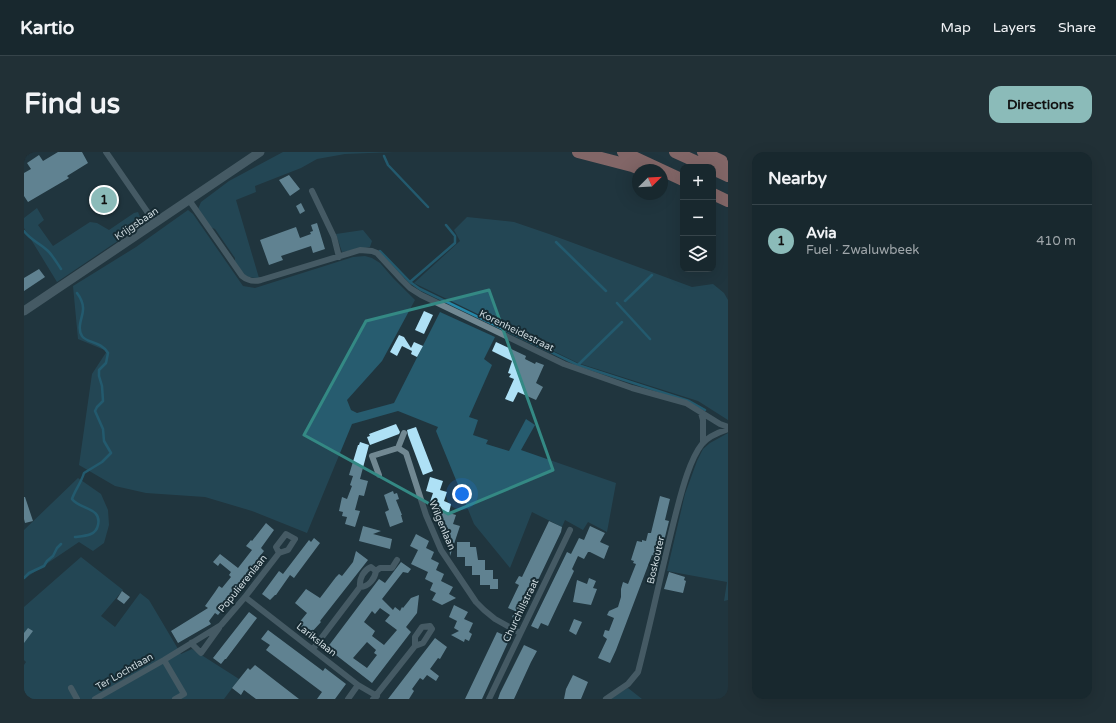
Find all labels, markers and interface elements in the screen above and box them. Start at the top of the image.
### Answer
text: Kartio [20,17,74,39]
text: Map [941,19,971,36]
text: Layers [993,19,1036,36]
text: Share [1058,19,1096,36]
button: Directions [989,86,1092,123]
text: Find us [24,87,120,121]
north arrow [632,164,668,200]
map controls [680,164,716,272]
button: + [680,164,716,200]
text: Nearby [768,168,827,189]
pin: 1 [91,185,117,215]
button: − [680,200,716,236]
street label: Krijgsbaan [112,205,161,243]
text: Avia [806,224,837,242]
text: 1 [777,233,785,249]
text: 410 m [1036,233,1076,249]
button: layers [680,236,716,272]
text: Fuel · Zwaluwbeek [806,242,919,258]
street label: Korenheidestraat [477,308,556,354]
your location [452,484,472,504]
street label: Wilgenlaan [426,499,458,552]
street label: Boskouter [645,535,667,585]
street label: Populierenlaan [216,552,270,615]
street label: Churchillstraat [500,577,541,644]
street label: Larikslaan [294,620,339,659]
street label: Ter Lochtlaan [94,651,155,693]

